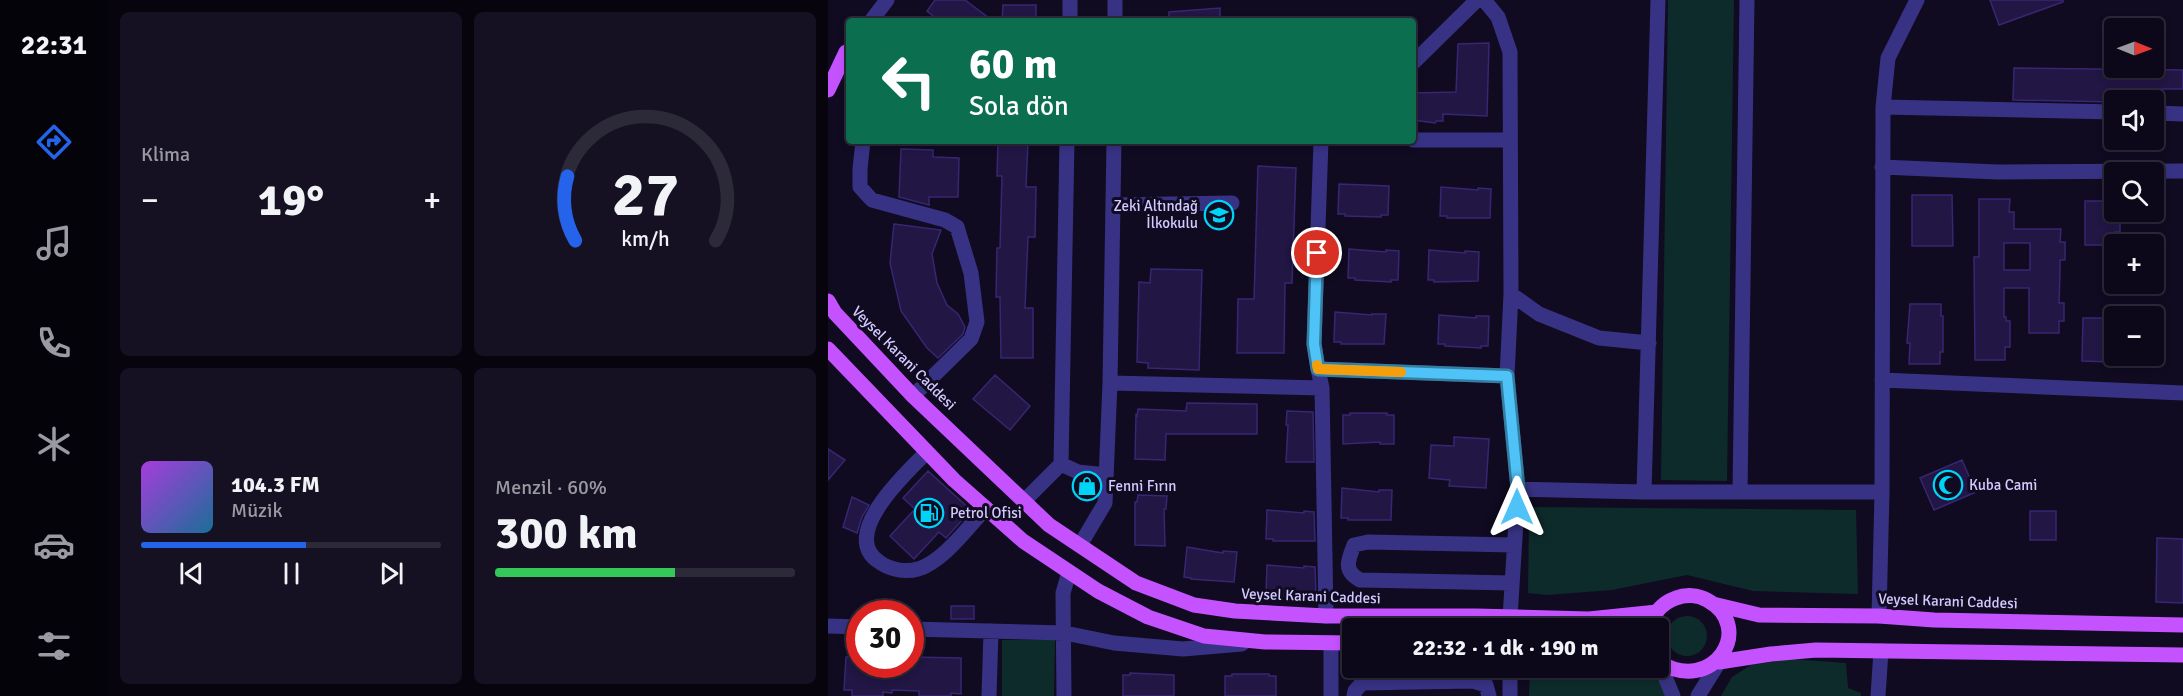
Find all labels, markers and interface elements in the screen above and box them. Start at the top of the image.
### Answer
north arrow [2104,18,2164,78]
map controls [2104,18,2164,366]
text: 22:31 [21,29,87,62]
text: 60 m [969,39,1058,90]
icon: left [870,42,948,120]
text: Sola dön [969,90,1069,123]
button: sound [2104,90,2164,150]
icon: directions [33,121,75,163]
text: Klima [141,142,190,167]
text: 27 [611,156,679,233]
button: search [2104,162,2164,222]
text: 19° [258,173,324,228]
text: − [141,180,159,221]
text: + [423,180,441,221]
place label: Zeki Altındağ İlkokulu [1113,197,1198,232]
school or university icon: Zeki Altındağ İlkokulu [1203,199,1235,231]
icon: music [33,222,75,264]
text: km/h [621,226,669,252]
pin [1291,227,1342,278]
button: + [2104,234,2164,294]
icon: arrive [1300,236,1333,269]
street label: Veysel Karani Caddesi [848,302,960,414]
button: − [2104,306,2164,366]
icon: phone [33,322,75,364]
icon: climate [33,423,75,465]
mosque icon: Kuba Cami [1932,469,1964,501]
shop icon: Fenni Fırın [1071,470,1103,502]
text: 104.3 FM [231,471,320,498]
text: Menzil · 60% [495,475,607,500]
position arrow [1485,475,1549,539]
place label: Kuba Cami [1969,476,2037,494]
place label: Fenni Fırın [1108,477,1177,495]
fuel station icon: Petrol Ofisi [913,497,945,529]
text: Müzik [231,498,282,523]
place label: Petrol Ofisi [950,504,1022,522]
text: 300 km [495,506,638,561]
icon: car [33,524,75,566]
icon: previous [175,557,208,590]
icon: pause [275,557,308,590]
icon: next [375,557,408,590]
street label: Veysel Karani Caddesi [1241,585,1381,607]
street label: Veysel Karani Caddesi [1878,590,2018,612]
speed limit sign: 30 [846,600,924,678]
icon: filters [33,625,75,667]
text: 22:32 · 1 dk · 190 m [1412,634,1599,661]

